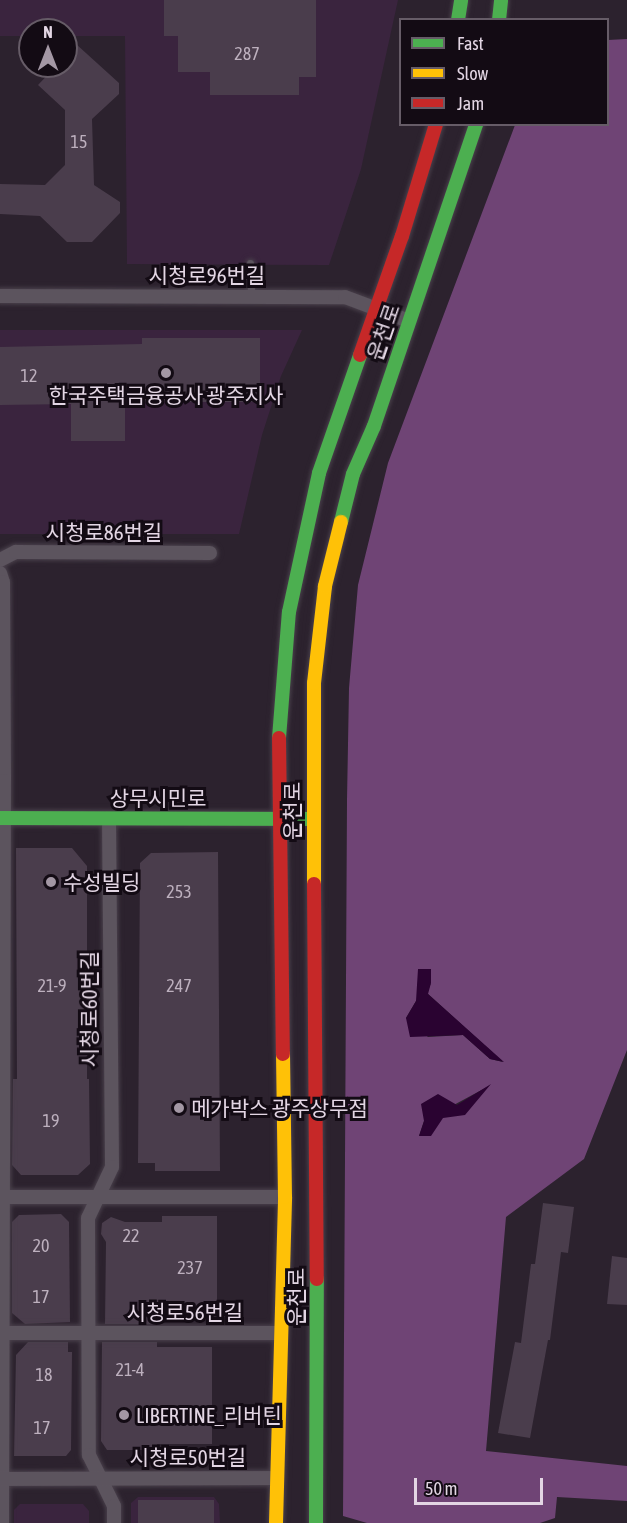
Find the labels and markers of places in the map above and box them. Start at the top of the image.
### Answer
marker: 한국주택금융공사 광주지사 [159,366,173,380]
place label: 한국주택금융공사 광주지사 [49,382,283,408]
place label: 수성빌딩 [63,869,140,895]
marker: 수성빌딩 [44,875,58,889]
place label: 메가박스 광주상무점 [191,1095,368,1121]
marker: 메가박스 광주상무점 [172,1101,186,1115]
place label: LIBERTINE_리버틴 [136,1402,282,1428]
marker: LIBERTINE_리버틴 [117,1408,131,1422]

